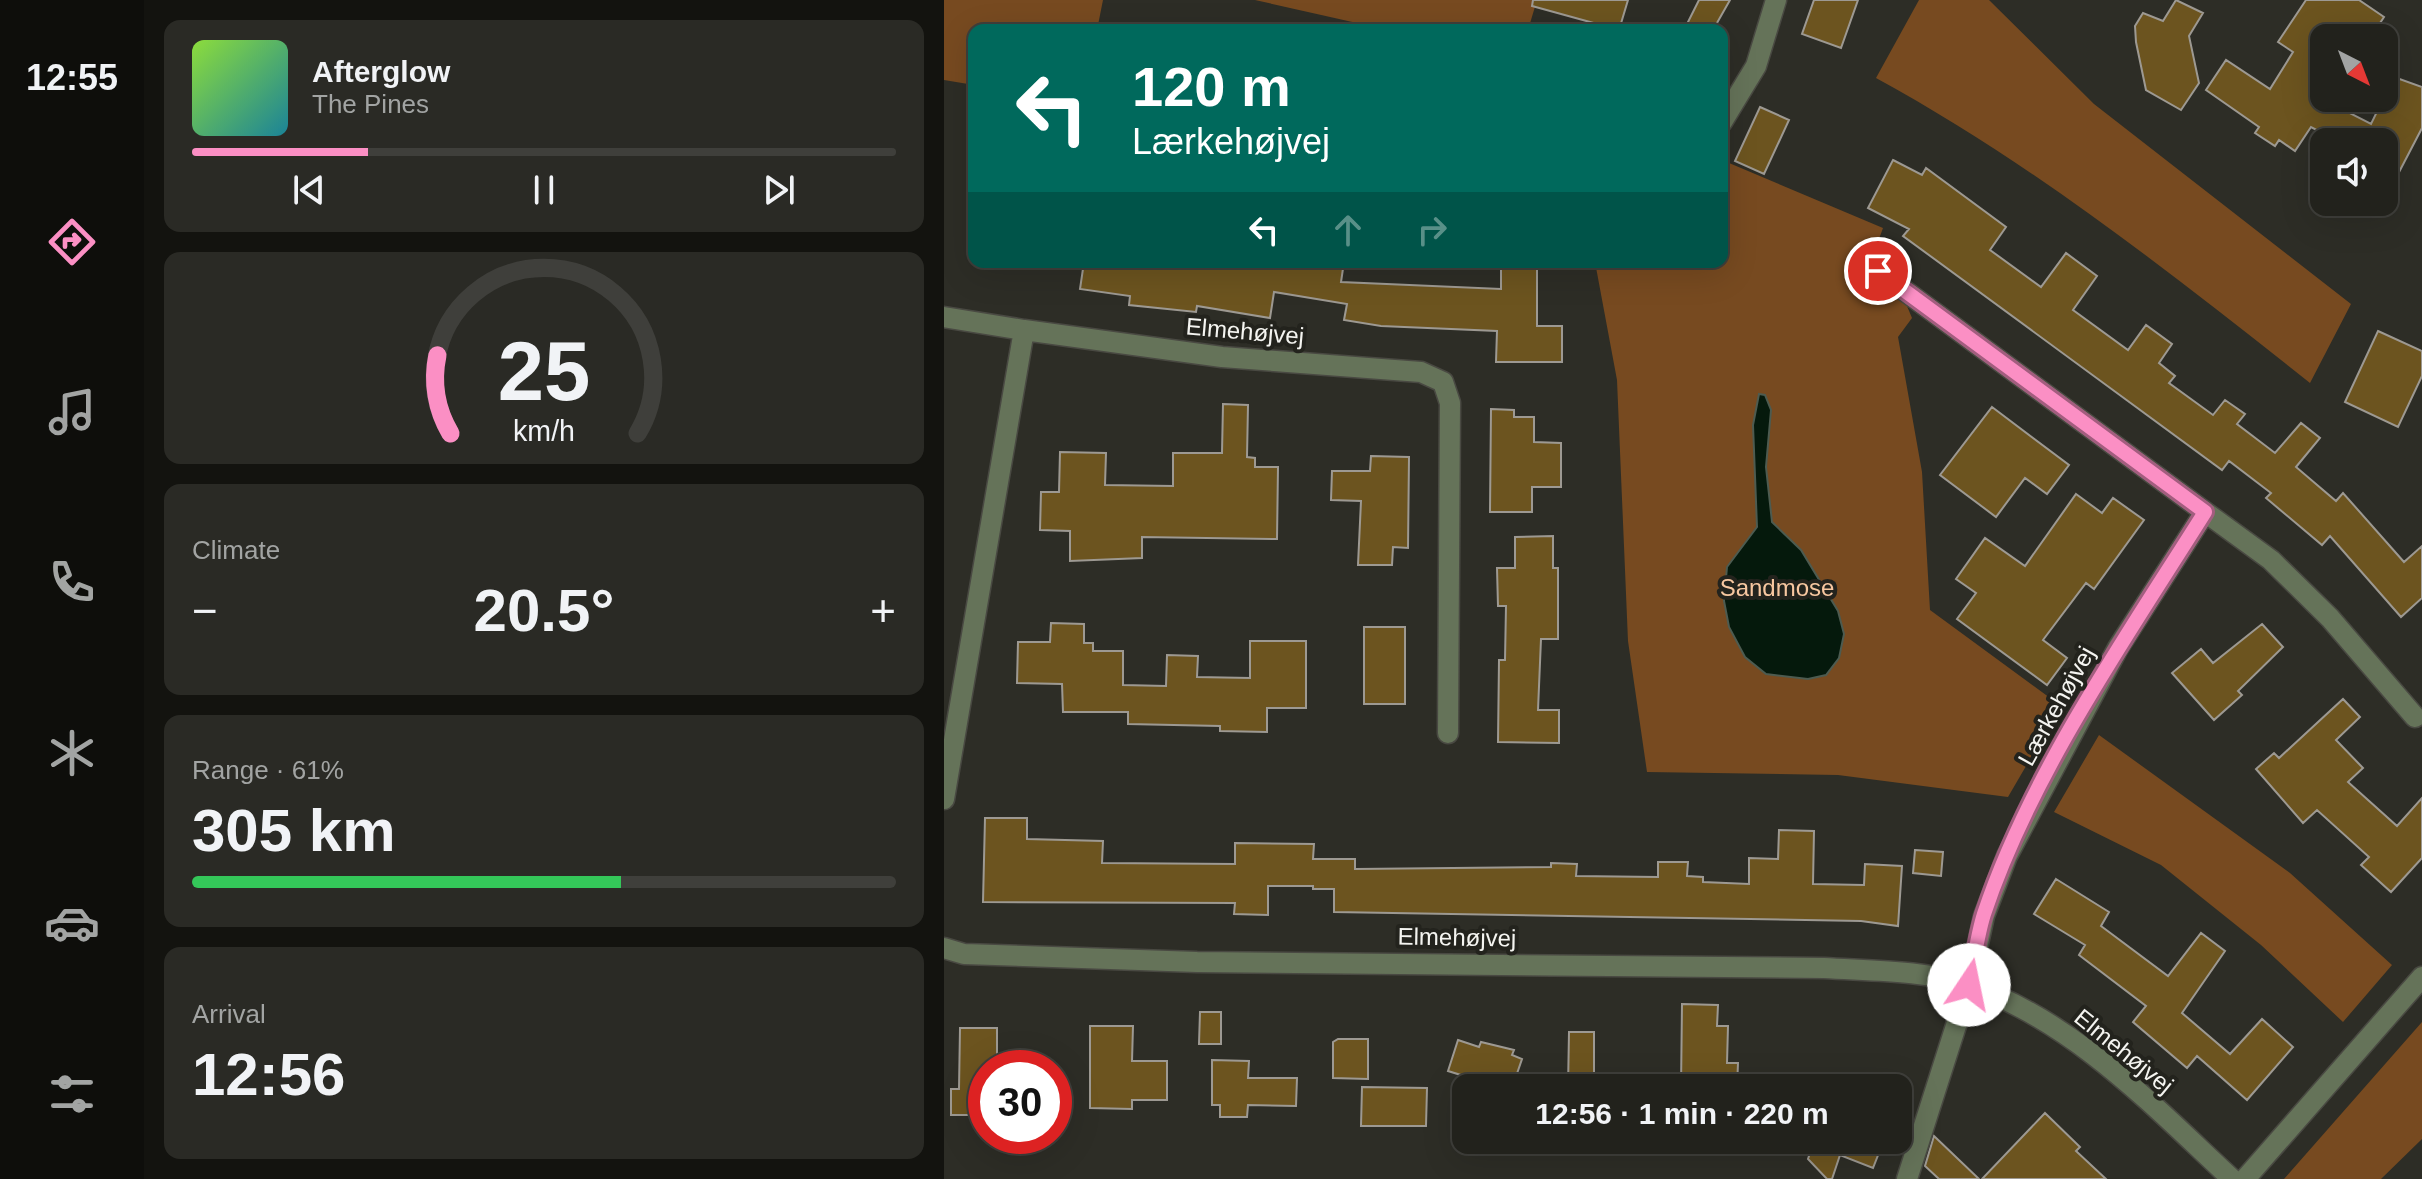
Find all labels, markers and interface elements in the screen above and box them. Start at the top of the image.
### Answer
north arrow [2310,24,2398,112]
map controls [2310,24,2398,216]
text: Afterglow [312,55,450,88]
text: 120 m [1132,55,1291,118]
icon: left [1000,56,1104,160]
text: 12:55 [26,57,118,98]
text: The Pines [312,89,429,119]
text: Lærkehøjvej [1132,121,1330,162]
button: sound [2310,128,2398,216]
icon: previous [287,168,331,212]
icon: pause [522,168,566,212]
icon: next [757,168,801,212]
icon: left [1242,208,1286,252]
icon: ahead [1326,208,1370,252]
icon: right [1410,208,1454,252]
icon: directions [44,214,100,270]
pin [1844,237,1912,305]
icon: arrive [1856,249,1900,293]
street label: Elmehøjvej [1185,312,1305,350]
text: 25 [498,324,590,417]
icon: music [44,384,100,440]
text: km/h [513,415,575,447]
text: Climate [192,535,280,565]
icon: phone [44,554,100,610]
park label: Sandmose [1720,574,1834,601]
text: 20.5° [474,577,614,644]
text: − [192,586,218,635]
text: + [870,586,896,635]
street label: Lærkehøjvej [2012,642,2100,770]
icon: climate [44,725,100,781]
text: Range · 61% [192,755,344,785]
text: 305 km [192,797,396,864]
icon: car [44,895,100,951]
street label: Elmehøjvej [1397,922,1517,952]
position arrow [1927,943,2011,1027]
text: Arrival [192,999,266,1029]
street label: Elmehøjvej [2069,1003,2179,1099]
text: 12:56 [192,1041,345,1108]
speed limit sign: 30 [968,1050,1072,1154]
icon: filters [44,1066,100,1122]
text: 12:56 · 1 min · 220 m [1535,1097,1829,1130]

